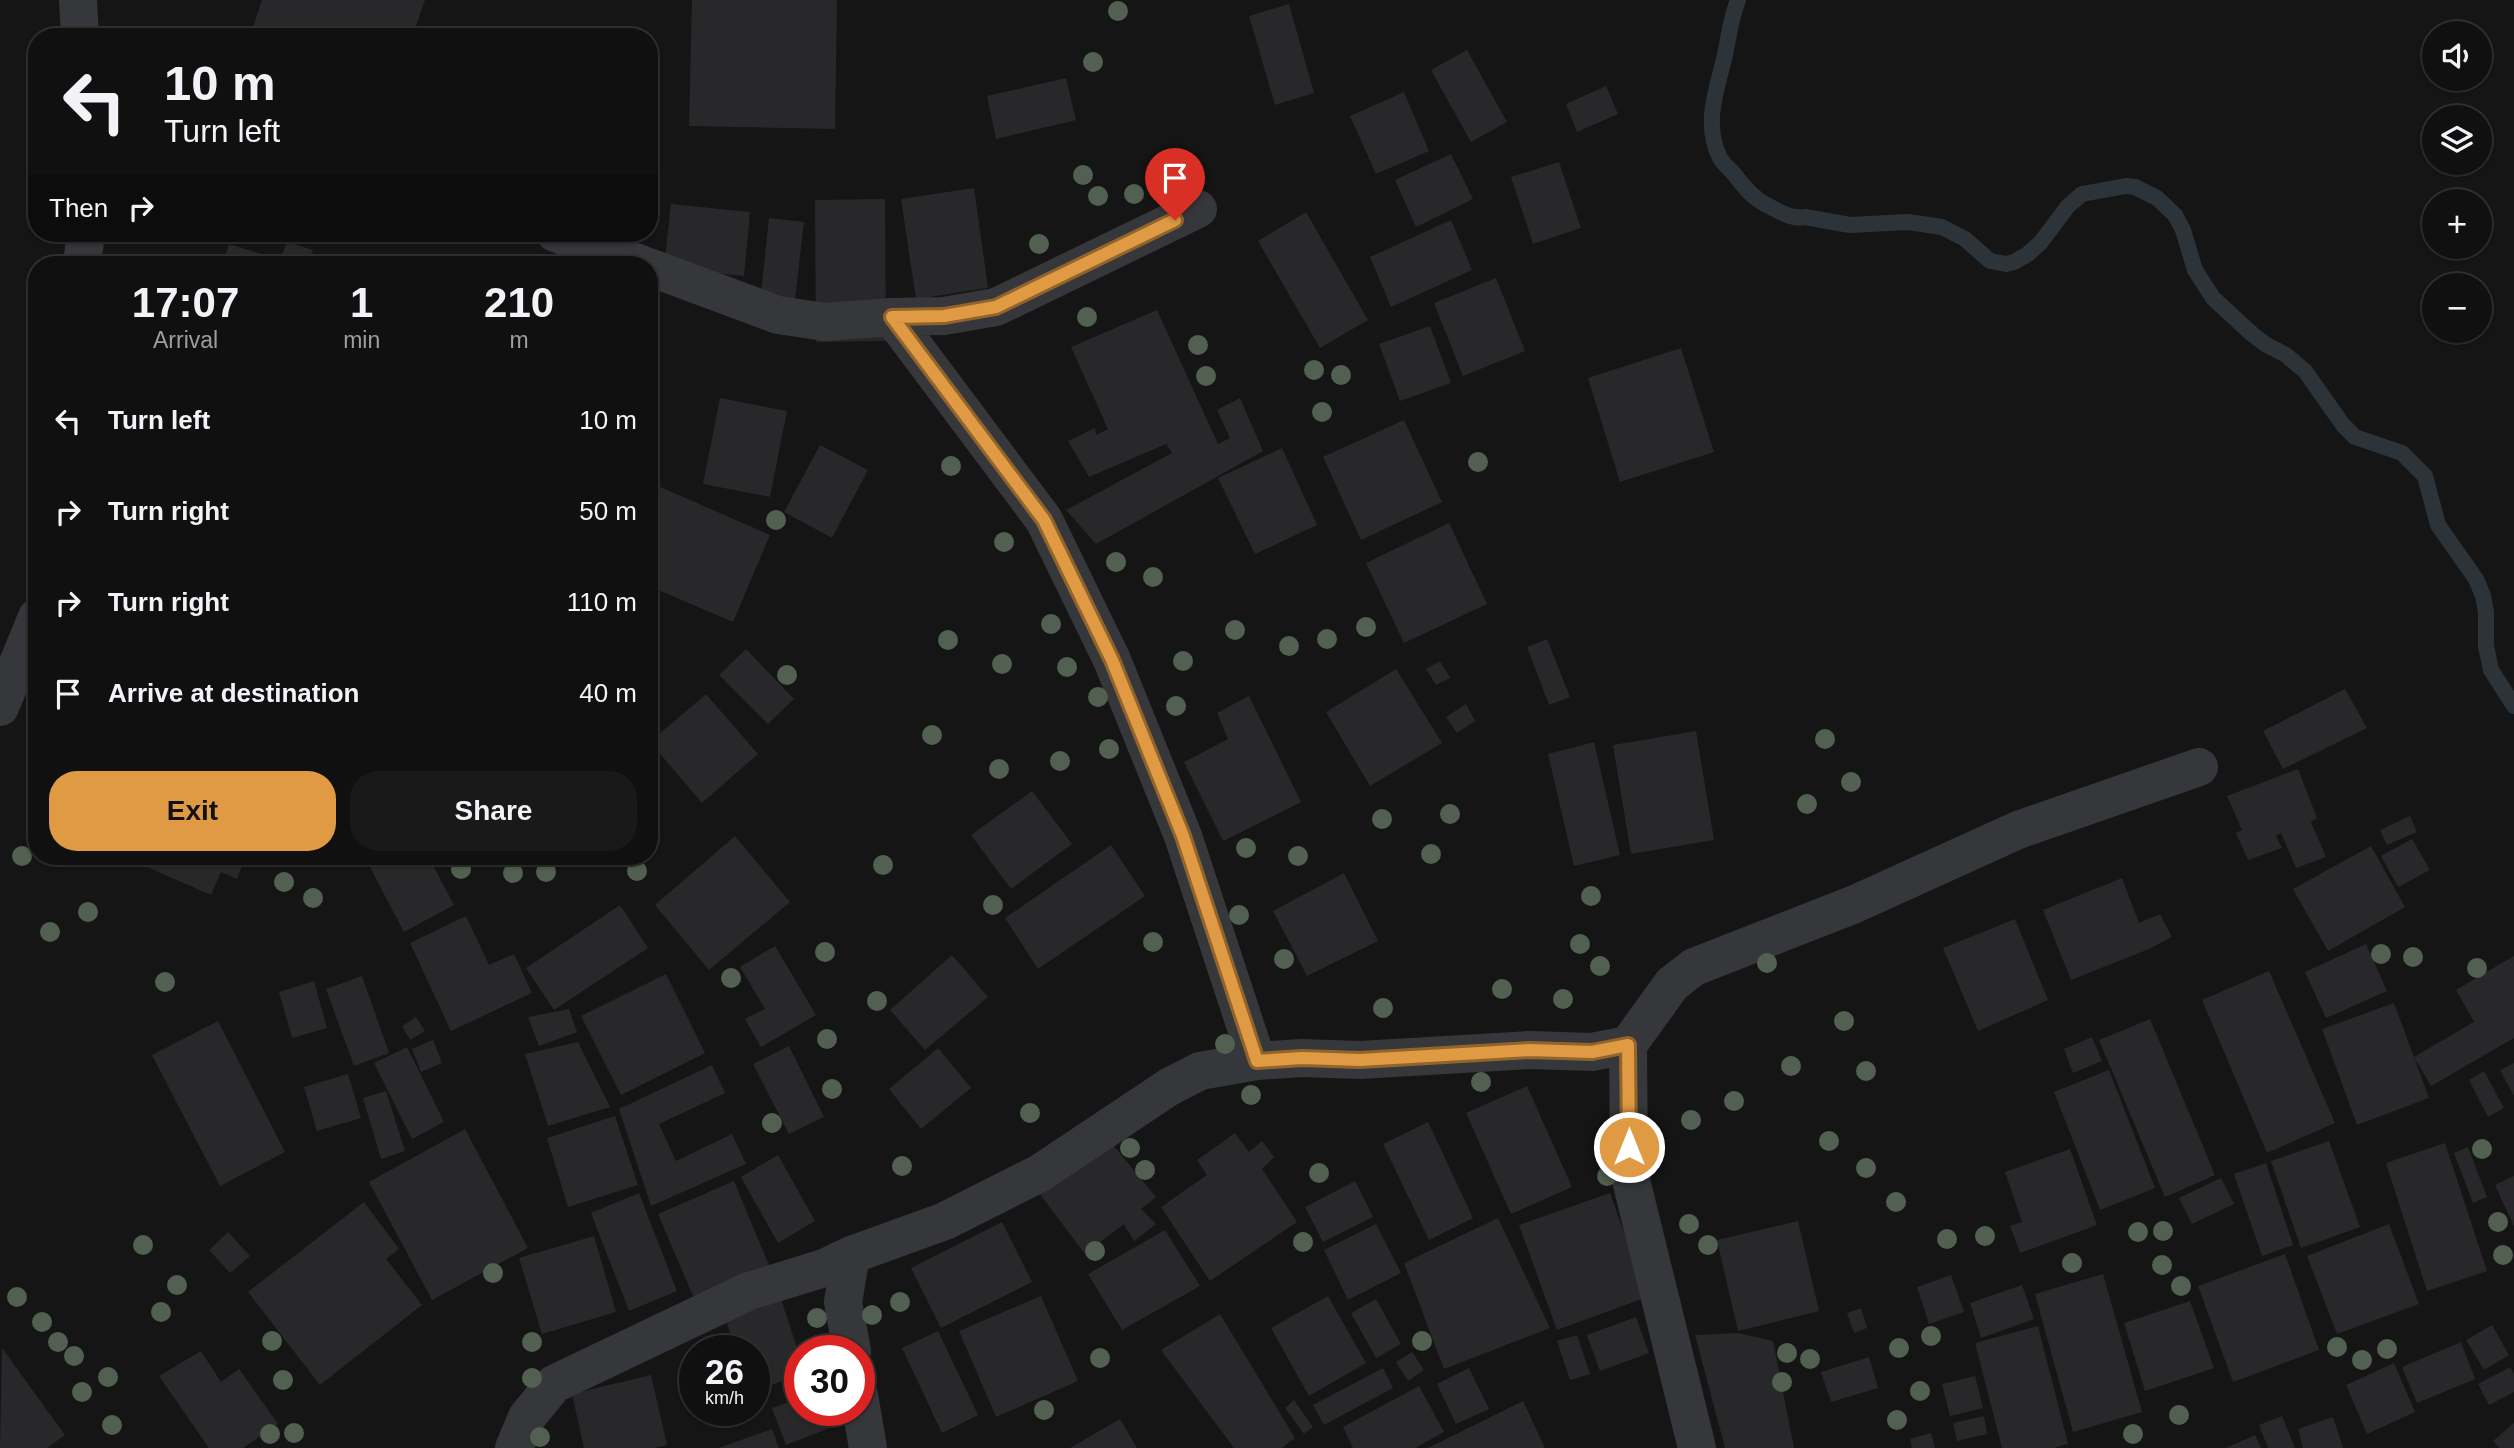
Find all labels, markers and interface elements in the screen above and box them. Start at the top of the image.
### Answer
map controls [2422,21,2492,343]
button: sound [2422,21,2492,91]
icon: left [49,56,140,147]
text: 10 m [164,56,276,110]
button: layers [2422,105,2492,175]
text: Turn left [164,113,280,149]
pin [1145,148,1205,220]
icon: arrive [1156,159,1194,197]
icon: right [122,189,160,227]
button: + [2422,189,2492,259]
text: Then [49,193,108,223]
button: − [2422,273,2492,343]
text: 17:07 [132,279,239,326]
text: 1 [350,279,373,326]
text: 210 [484,279,554,326]
text: Arrival [153,327,218,353]
text: min [343,327,380,353]
text: m [510,327,529,353]
icon: left [49,402,87,440]
text: Turn left [108,405,210,435]
text: 10 m [579,405,637,435]
icon: right [49,493,87,531]
text: Turn right [108,496,229,526]
text: 50 m [579,496,637,526]
icon: right [49,584,87,622]
text: Turn right [108,587,229,617]
text: 110 m [567,587,637,617]
icon: arrive [49,675,87,713]
text: Arrive at destination [108,678,359,708]
text: 40 m [579,678,637,708]
button: Exit [49,771,336,851]
button: Share [350,771,637,851]
position arrow [1592,1110,1666,1184]
speed limit sign: 30 [784,1335,875,1426]
text: 26 [705,1352,744,1391]
text: km/h [705,1388,744,1408]

